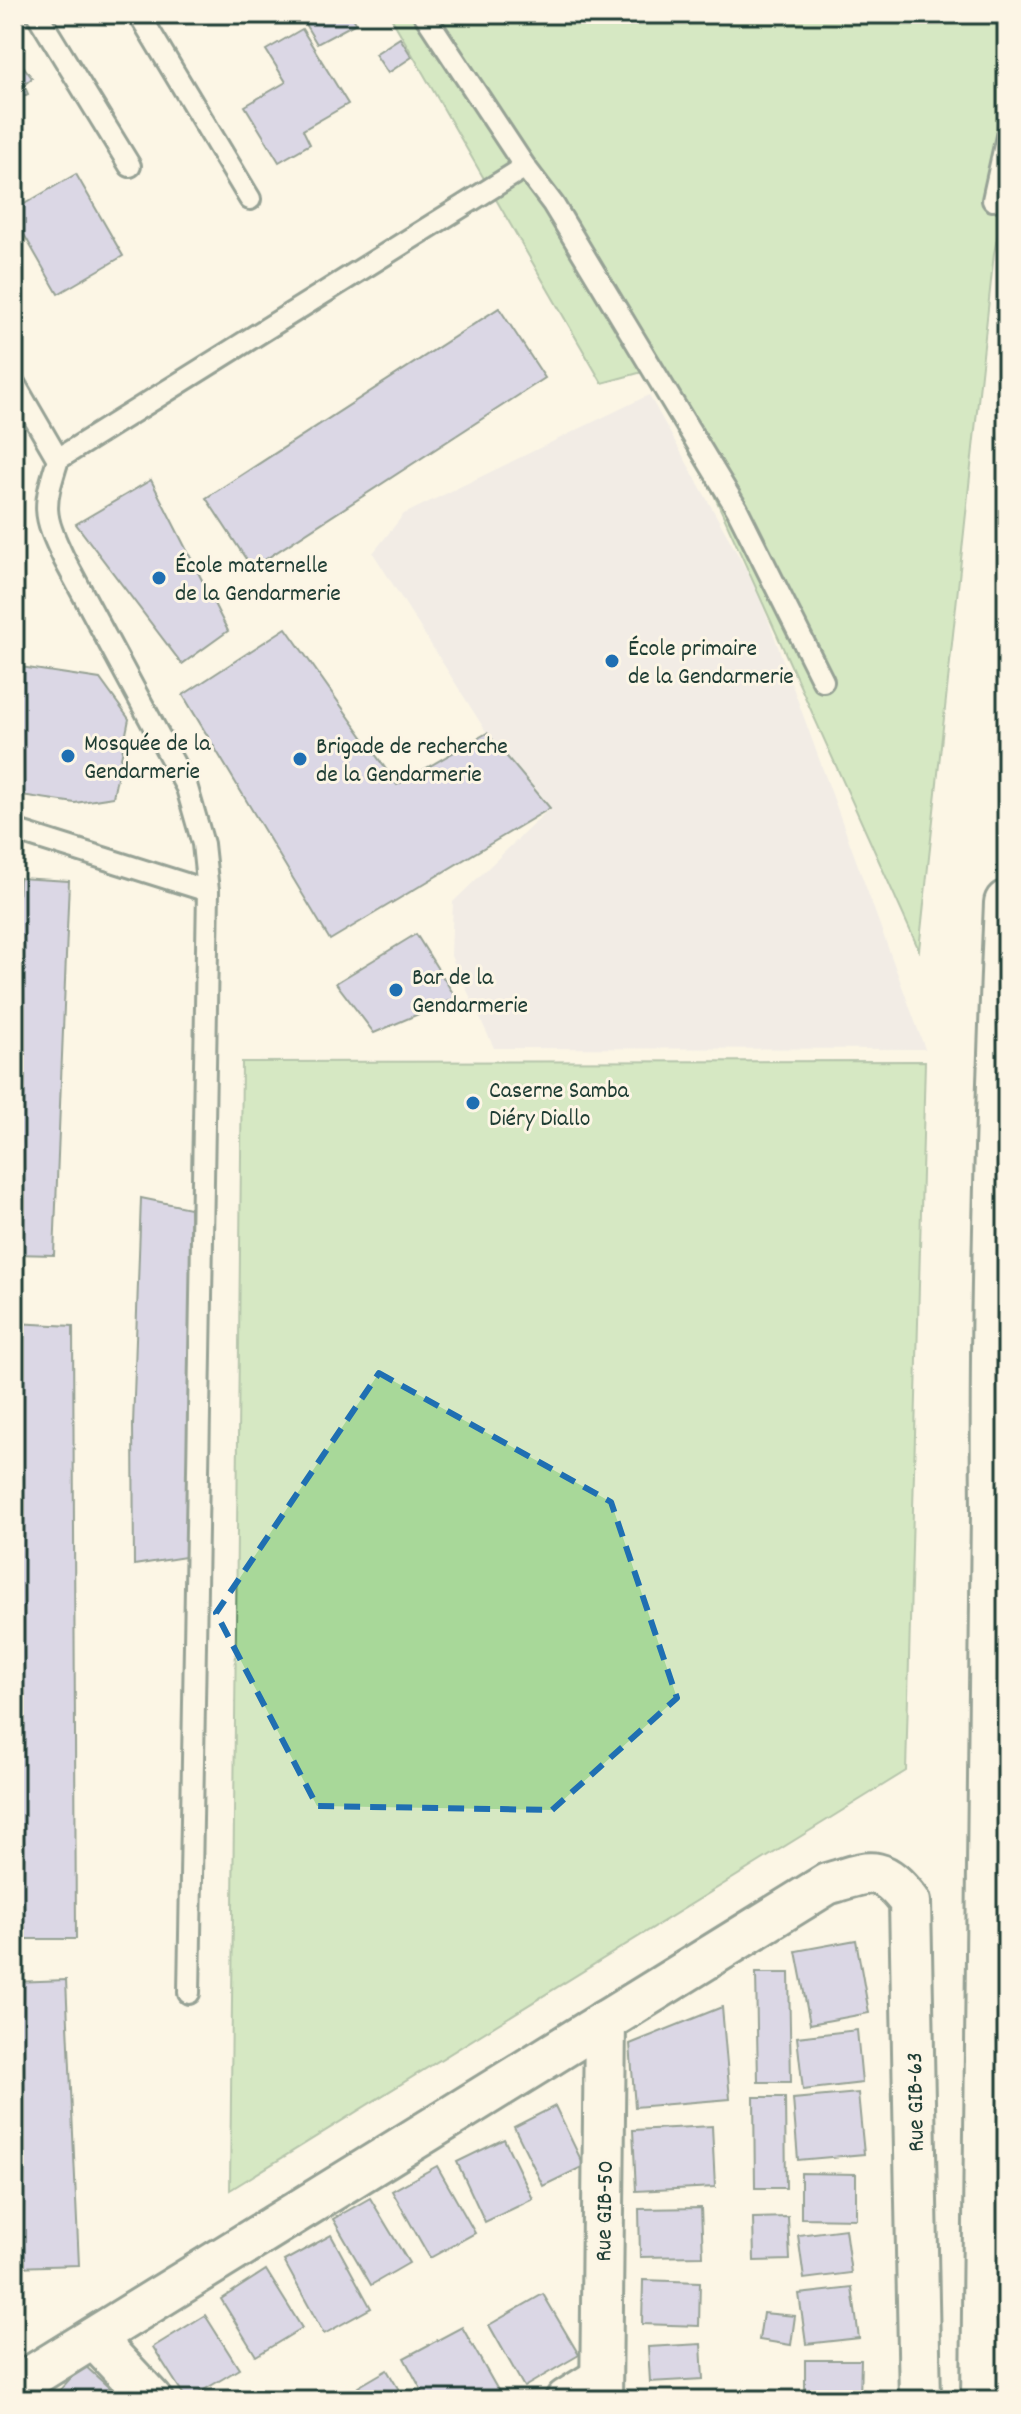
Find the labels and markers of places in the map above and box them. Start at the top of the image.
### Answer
place label: École maternelle de la Gendarmerie [175,550,341,612]
marker: École maternelle de la Gendarmerie [150,569,168,587]
place label: École primaire de la Gendarmerie [628,633,794,695]
marker: École primaire de la Gendarmerie [603,652,621,670]
place label: Mosquée de la Gendarmerie [84,728,211,790]
place label: Brigade de recherche de la Gendarmerie [316,731,508,793]
marker: Mosquée de la Gendarmerie [59,747,77,765]
marker: Brigade de recherche de la Gendarmerie [291,750,309,768]
place label: Bar de la Gendarmerie [412,962,528,1024]
marker: Bar de la Gendarmerie [387,981,405,999]
place label: Caserne Samba Diéry Diallo [489,1075,630,1137]
marker: Caserne Samba Diéry Diallo [464,1094,482,1112]

